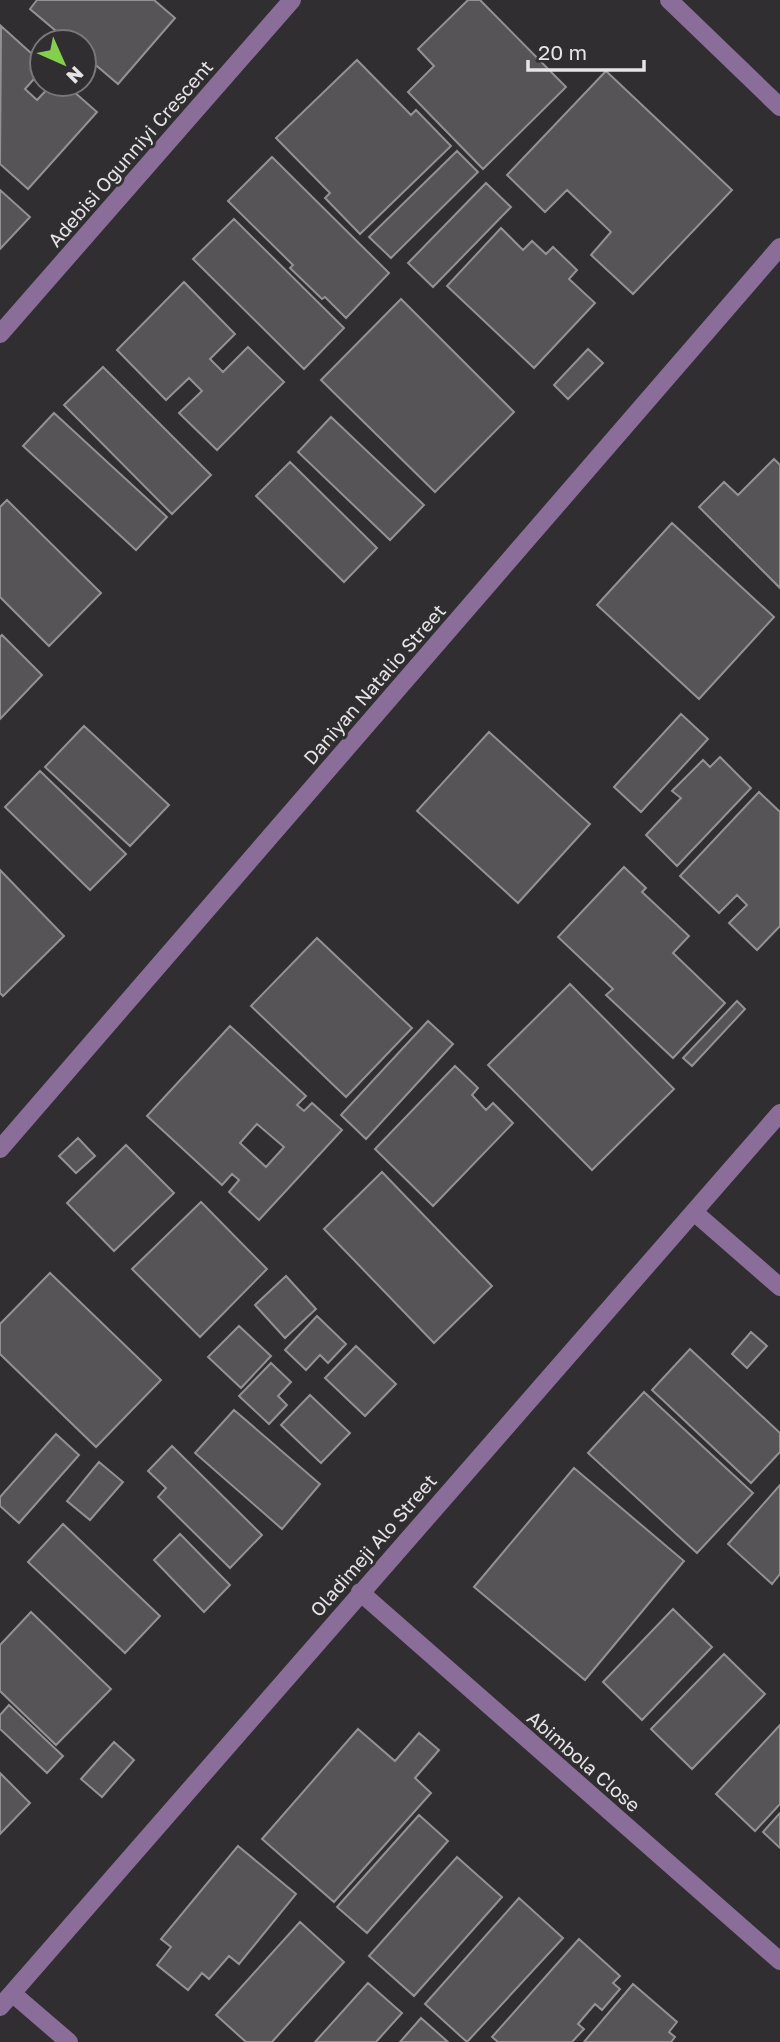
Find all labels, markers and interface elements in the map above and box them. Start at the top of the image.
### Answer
north arrow [28,28,98,98]
scale bar [528,28,644,72]
text: 20 m [538,39,587,65]
street label: Adebisi Ogunniyi Crescent [43,55,217,251]
text: N [62,62,89,89]
street label: Daniyan Natalio Street [298,599,450,769]
street label: Oladimeji Alo Street [305,1469,441,1621]
street label: Abimbola Close [523,1706,645,1816]

